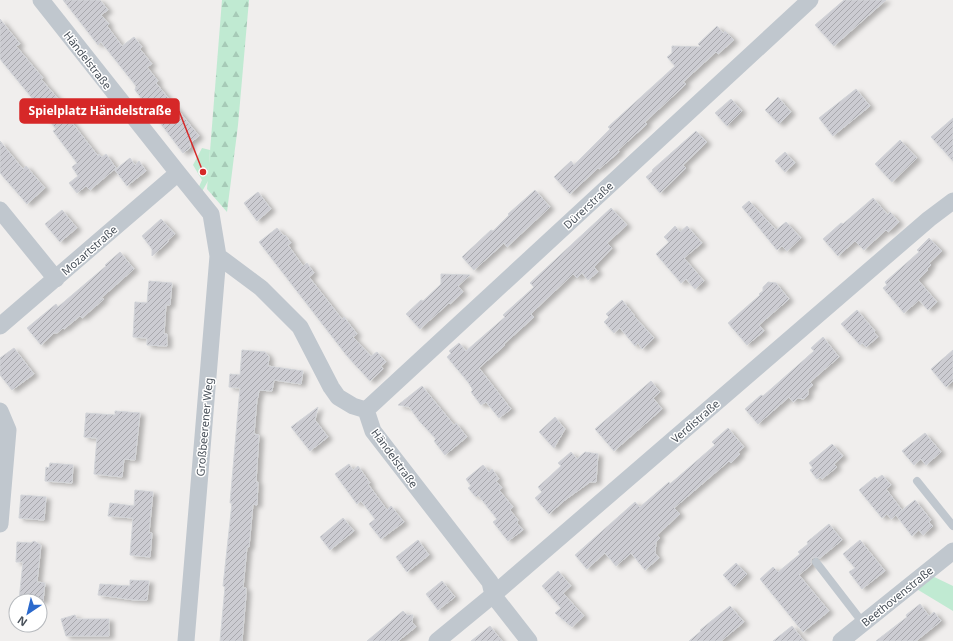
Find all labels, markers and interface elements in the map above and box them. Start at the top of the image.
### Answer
street label: Händelstraße [61,28,115,92]
callout: Spielplatz Händelstraße [20,99,179,123]
text: Spielplatz Händelstraße [29,102,171,119]
street label: Dürerstraße [560,178,616,232]
street label: Mozartstraße [58,222,120,278]
street label: Großbeerener Weg [192,377,216,477]
street label: Verdistraße [668,396,722,446]
street label: Händelstraße [368,425,422,491]
street label: Beethovenstraße [858,562,936,630]
north arrow [8,593,48,633]
text: N [14,613,30,630]

